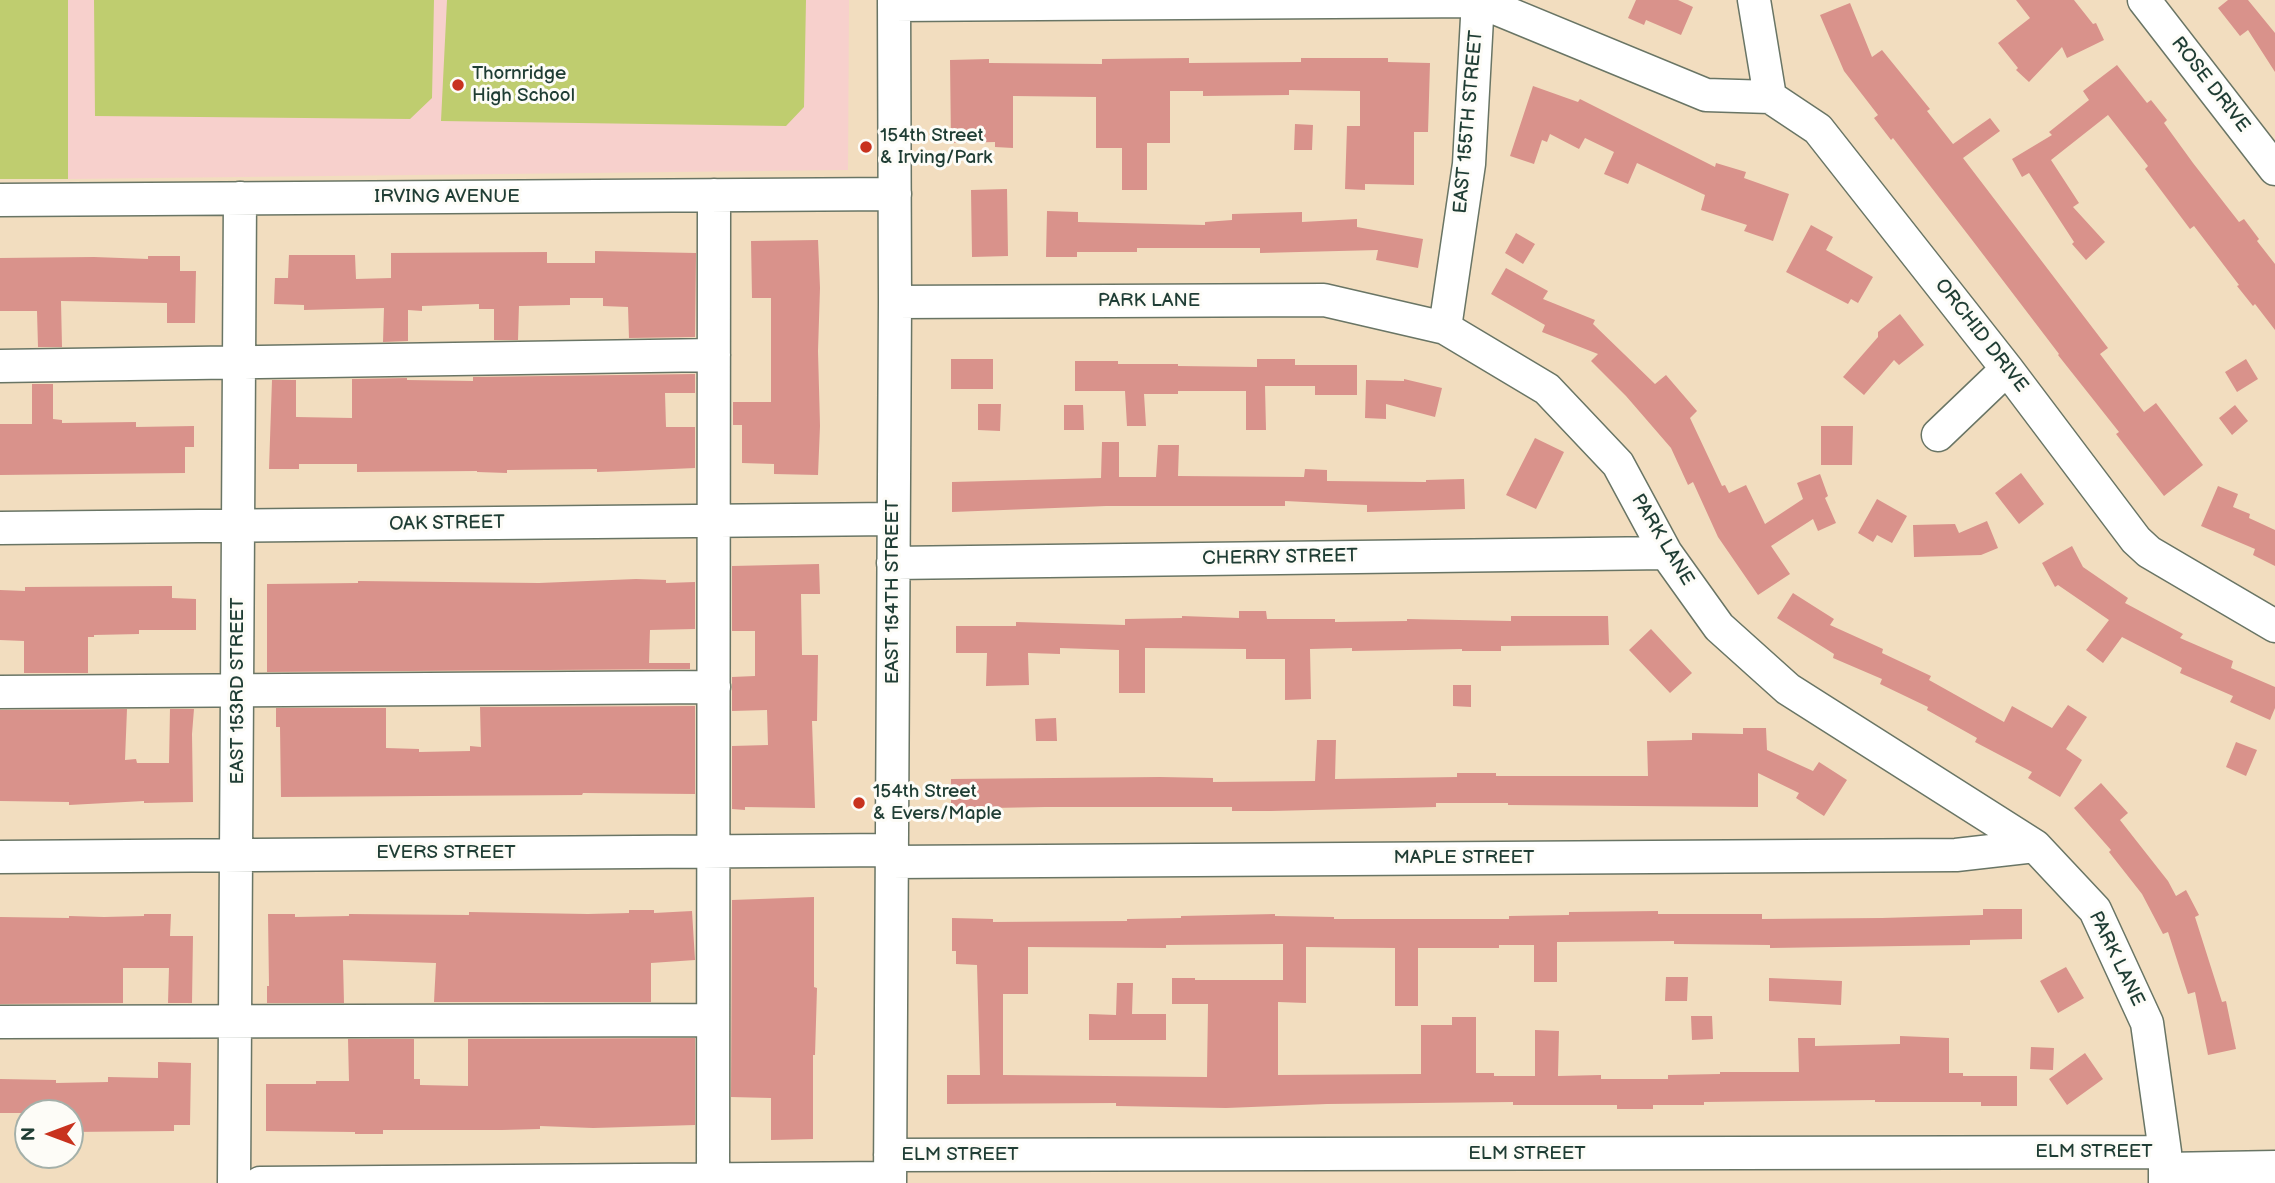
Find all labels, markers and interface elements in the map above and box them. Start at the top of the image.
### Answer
street label: EAST 155TH STREET [1450,29,1488,215]
street label: ROSE DRIVE [2166,33,2254,137]
place label: Thornridge High School [472,63,575,107]
marker: Thornridge High School [450,77,466,93]
place label: 154th Street & Irving/Park [880,125,992,169]
marker: 154th Street & Irving/Park [858,139,874,155]
street label: IRVING AVENUE [374,186,520,208]
street label: ORCHID DRIVE [1930,275,2032,397]
street label: PARK LANE [1098,290,1200,312]
street label: PARK LANE [1626,490,1698,590]
street label: EAST 154TH STREET [882,500,904,684]
street label: OAK STREET [389,512,505,536]
street label: CHERRY STREET [1202,545,1358,571]
street label: EAST 153RD STREET [227,598,249,784]
place label: 154th Street & Evers/Maple [873,781,1002,825]
marker: 154th Street & Evers/Maple [851,795,867,811]
street label: EVERS STREET [376,842,516,864]
street label: MAPLE STREET [1393,847,1535,869]
street label: PARK LANE [2083,908,2149,1010]
north arrow [14,1099,84,1169]
text: N [18,1127,41,1141]
street label: ELM STREET [2035,1141,2153,1163]
street label: ELM STREET [1468,1143,1586,1165]
street label: ELM STREET [901,1144,1019,1166]

